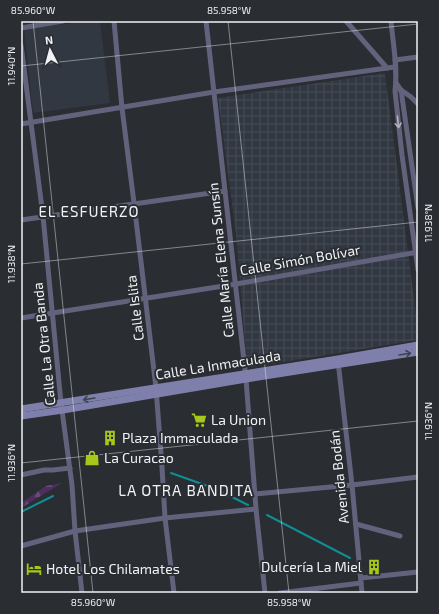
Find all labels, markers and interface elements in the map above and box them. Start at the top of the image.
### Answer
text: 85.960°W [11,4,56,16]
text: 85.958°W [207,4,252,16]
north arrow [30,30,70,70]
text: N [44,33,54,46]
text: 11.940°N [5,47,17,85]
one-way arrow [394,115,402,128]
street label: Calle María Elena Sunsín [204,182,237,338]
district label: EL ESFUERZO [38,202,140,220]
text: 11.938°N [422,204,434,242]
street label: Calle Simón Bolívar [238,240,362,279]
text: 11.938°N [5,245,17,283]
street label: Calle Islita [122,274,147,342]
street label: Calle La Otra Banda [29,282,58,407]
street label: Calle La Inmaculada [154,346,282,383]
one-way arrow [398,350,411,358]
one-way arrow [83,395,96,403]
text: 11.936°N [422,402,434,440]
supermarket icon: La Union [190,411,208,429]
place label: La Union [211,411,266,428]
building icon: Plaza Immaculada [101,429,119,447]
place label: Plaza Immaculada [122,429,238,446]
street label: Avenida Bodán [325,429,352,525]
text: 11.936°N [5,444,17,482]
shop icon: La Curacao [83,449,101,467]
place label: La Curacao [104,449,174,466]
district label: LA OTRA BANDITA [118,481,254,499]
place label: Dulcería La Miel [261,558,363,575]
building icon: Dulcería La Miel [365,558,383,576]
hotel icon: Hotel Los Chilamates [25,560,43,578]
place label: Hotel Los Chilamates [46,560,180,577]
text: 85.960°W [71,596,116,608]
text: 85.958°W [267,596,312,608]

